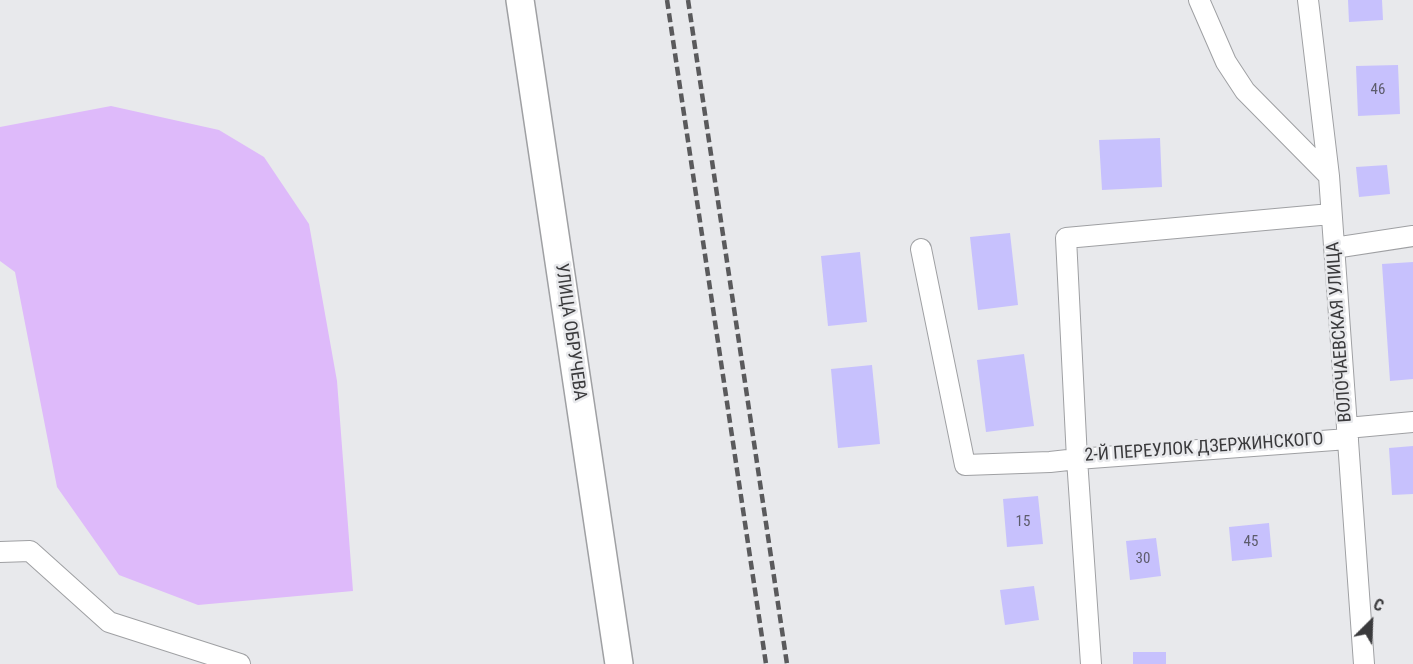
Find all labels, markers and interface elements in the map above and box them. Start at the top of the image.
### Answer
house number: 46 [1371,81,1385,99]
street label: ВОЛОЧАЕВСКАЯ УЛИЦА [1323,241,1357,423]
street label: УЛИЦА ОБРУЧЕВА [550,262,590,402]
street label: 2-Й ПЕРЕУЛОК ДЗЕРЖИНСКОГО [1084,429,1324,467]
house number: 15 [1016,513,1030,531]
house number: 45 [1244,533,1258,551]
house number: 30 [1136,550,1150,568]
north arrow [1341,592,1401,652]
text: С [1370,595,1387,616]

